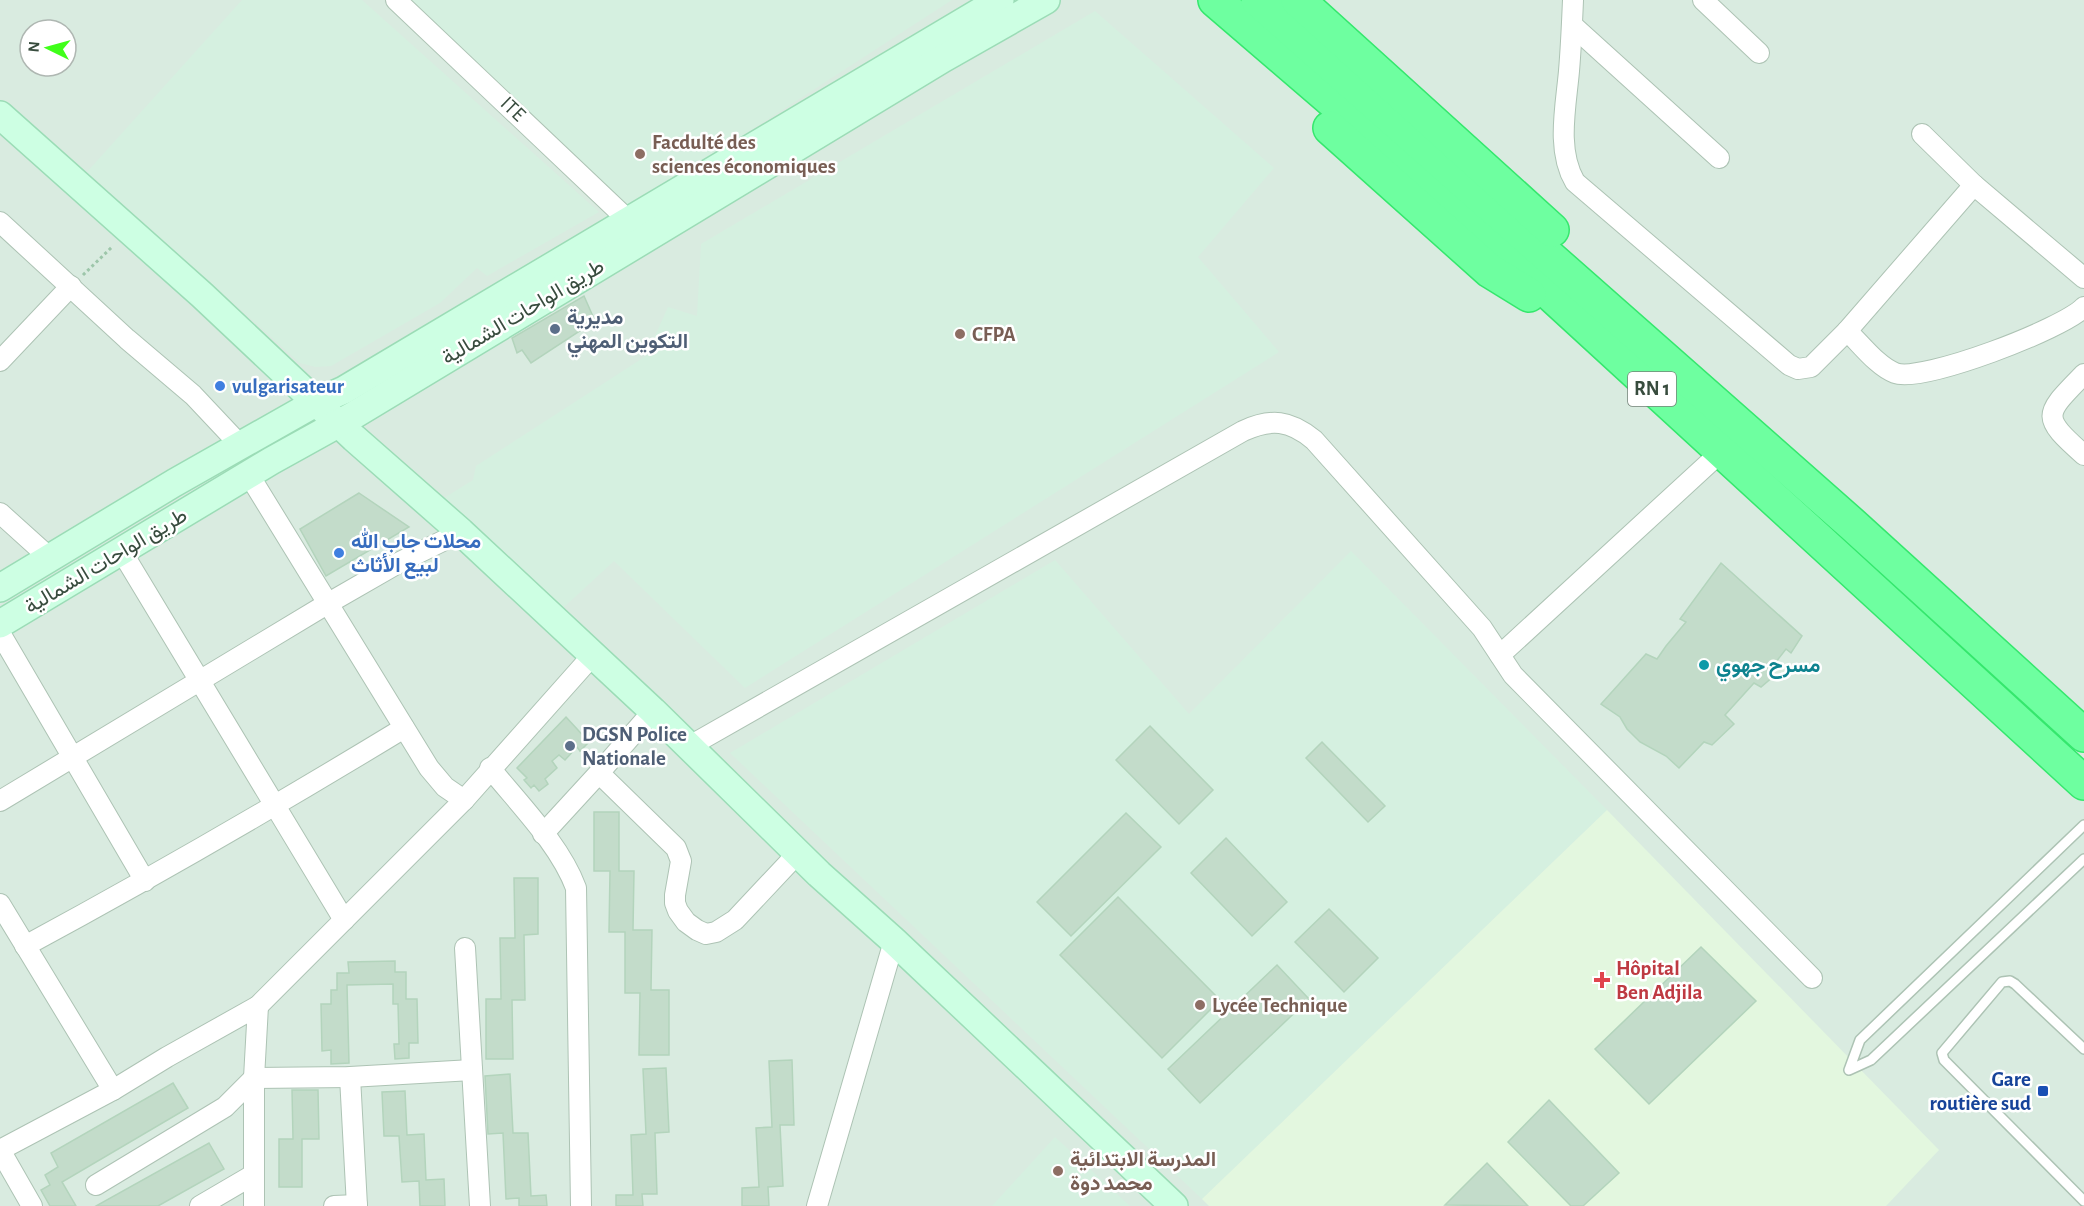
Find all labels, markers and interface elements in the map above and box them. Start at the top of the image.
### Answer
north arrow [18,18,78,78]
text: N [26,41,43,53]
street label: ITE [496,93,530,125]
place label: Facdulté des sciences économiques [652,132,836,177]
marker: Facdulté des sciences économiques [633,147,647,161]
street label: طريق الواحات الشمالية [438,255,609,370]
place label: مديرية التكوين المهني [567,307,688,358]
marker: مديرية التكوين المهني [548,322,562,336]
place label: CFPA [972,324,1016,345]
marker: CFPA [953,327,967,341]
road number: RN 1 [1628,372,1676,406]
place label: vulgarisateur [232,376,345,397]
marker: vulgarisateur [213,379,227,393]
street label: طريق الواحات الشمالية [21,504,192,619]
place label: محلات جاب الله لبيع الأثاث [351,528,481,579]
marker: محلات جاب الله لبيع الأثاث [332,546,346,560]
place label: مسرح جهوي [1716,655,1820,682]
marker: مسرح جهوي [1697,658,1711,672]
place label: DGSN Police Nationale [582,724,687,769]
marker: DGSN Police Nationale [563,739,577,753]
place label: Hôpital Ben Adjila [1616,958,1703,1003]
marker: Hôpital Ben Adjila [1593,971,1611,989]
place label: Lycée Technique [1212,995,1347,1016]
marker: Lycée Technique [1193,998,1207,1012]
place label: Gare routière sud [1929,1069,2031,1114]
marker: Gare routière sud [2036,1084,2050,1098]
place label: المدرسة الابتدائية محمد دوة [1070,1149,1216,1196]
marker: المدرسة الابتدائية محمد دوة [1051,1164,1065,1178]

